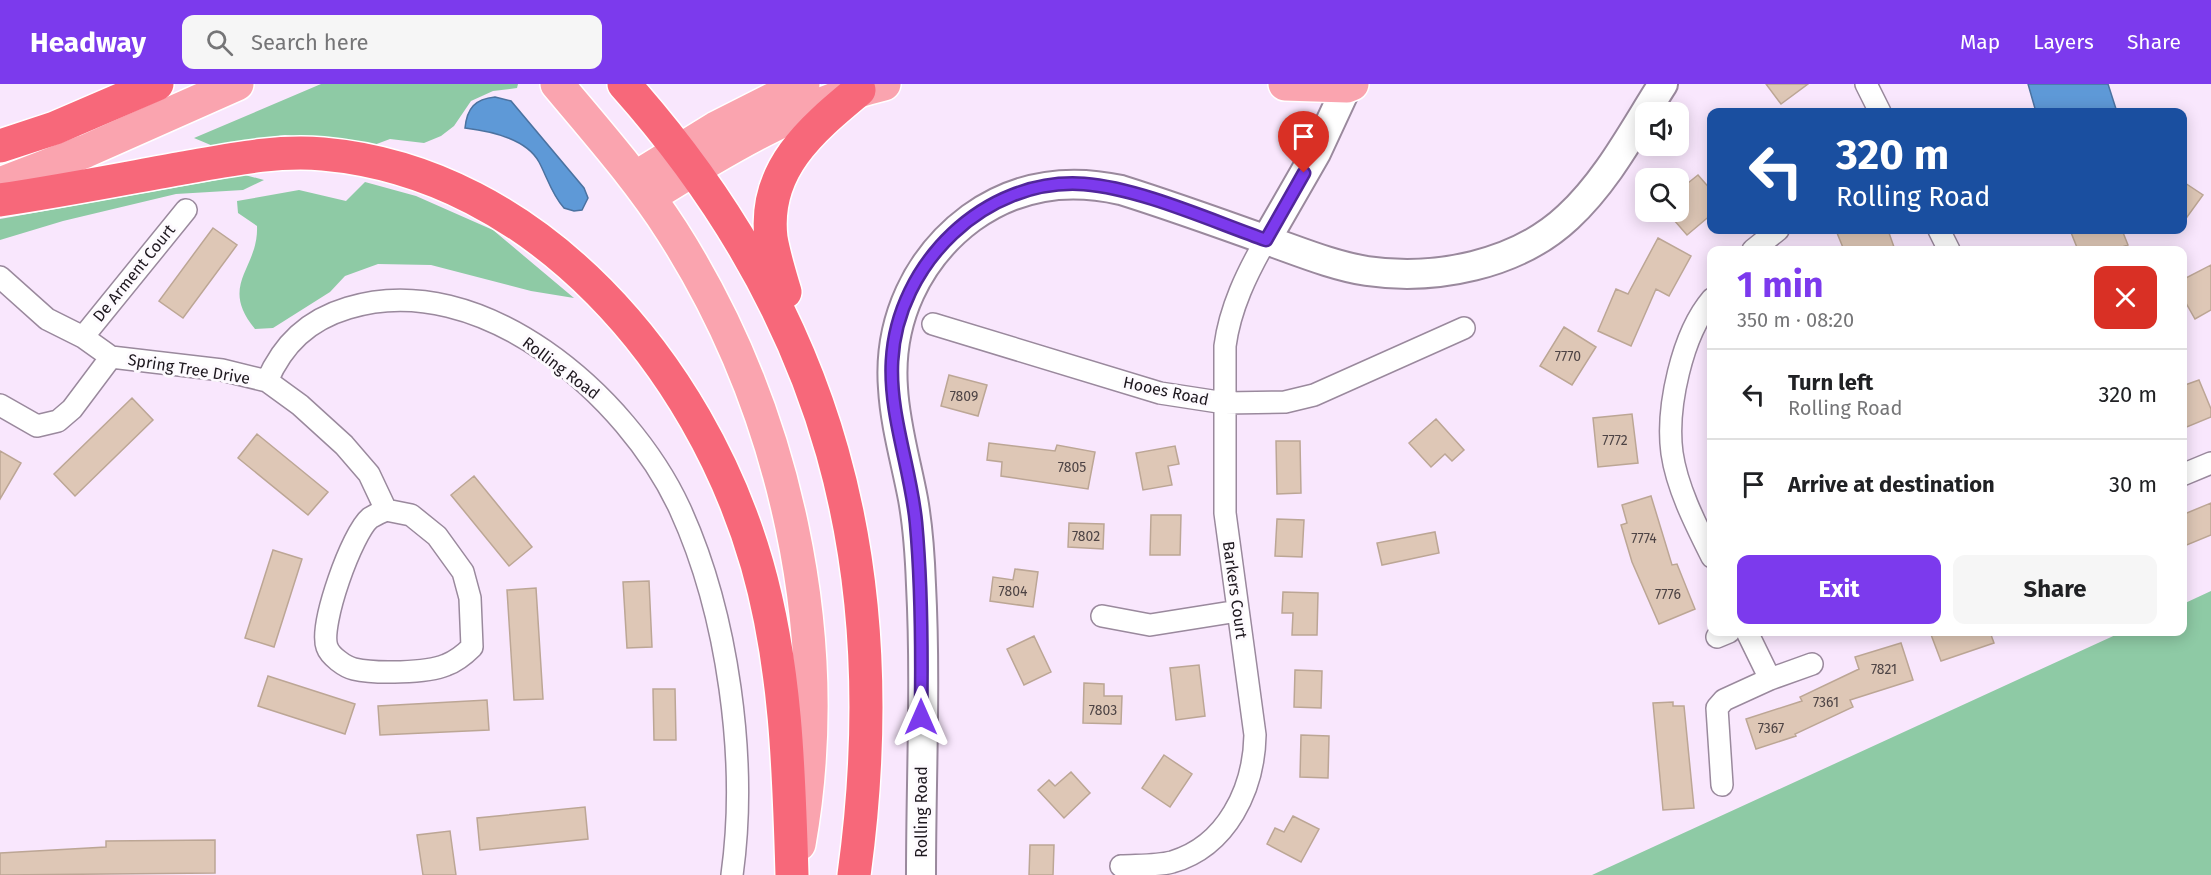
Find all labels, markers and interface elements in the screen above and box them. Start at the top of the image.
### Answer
search box [182,15,602,69]
text: Headway [30,26,146,59]
icon: search [203,26,236,59]
text: Search here [251,29,369,56]
text: Map [1960,29,2000,55]
text: Layers [2033,29,2094,55]
text: Share [2127,29,2181,55]
map controls [1635,102,1689,222]
button: sound [1635,102,1689,156]
pin [1278,111,1329,173]
icon: arrive [1287,120,1320,153]
text: 320 m [1836,130,1949,180]
icon: left [1737,132,1815,210]
button: search [1635,168,1689,222]
text: Rolling Road [1836,181,1990,213]
street label: De Arment Court [89,220,179,325]
text: 1 min [1737,263,1824,307]
button: close [2094,266,2157,329]
text: 350 m · 08:20 [1737,308,1854,332]
street label: Rolling Road [519,333,603,403]
house number: 7770 [1555,348,1581,365]
street label: Spring Tree Drive [127,350,251,388]
text: Turn left [1788,369,1873,396]
street label: Hooes Road [1122,373,1210,409]
icon: left [1737,378,1770,411]
text: 320 m [2098,381,2157,408]
house number: 7809 [950,388,978,405]
text: Rolling Road [1788,396,1902,420]
house number: 7772 [1602,432,1628,449]
house number: 7805 [1058,459,1086,476]
icon: arrive [1737,468,1770,501]
text: Arrive at destination [1788,471,1995,498]
text: 30 m [2109,471,2157,498]
house number: 7802 [1072,528,1100,545]
house number: 7774 [1631,530,1657,547]
street label: Barkers Court [1219,540,1251,640]
button: Exit [1737,555,1941,624]
button: Share [1953,555,2157,624]
house number: 7804 [999,583,1028,600]
house number: 7776 [1655,586,1681,603]
house number: 7821 [1871,661,1897,678]
position arrow [889,685,953,749]
house number: 7361 [1813,694,1839,711]
house number: 7803 [1089,702,1117,719]
house number: 7367 [1758,720,1784,737]
street label: Rolling Road [912,766,931,858]

